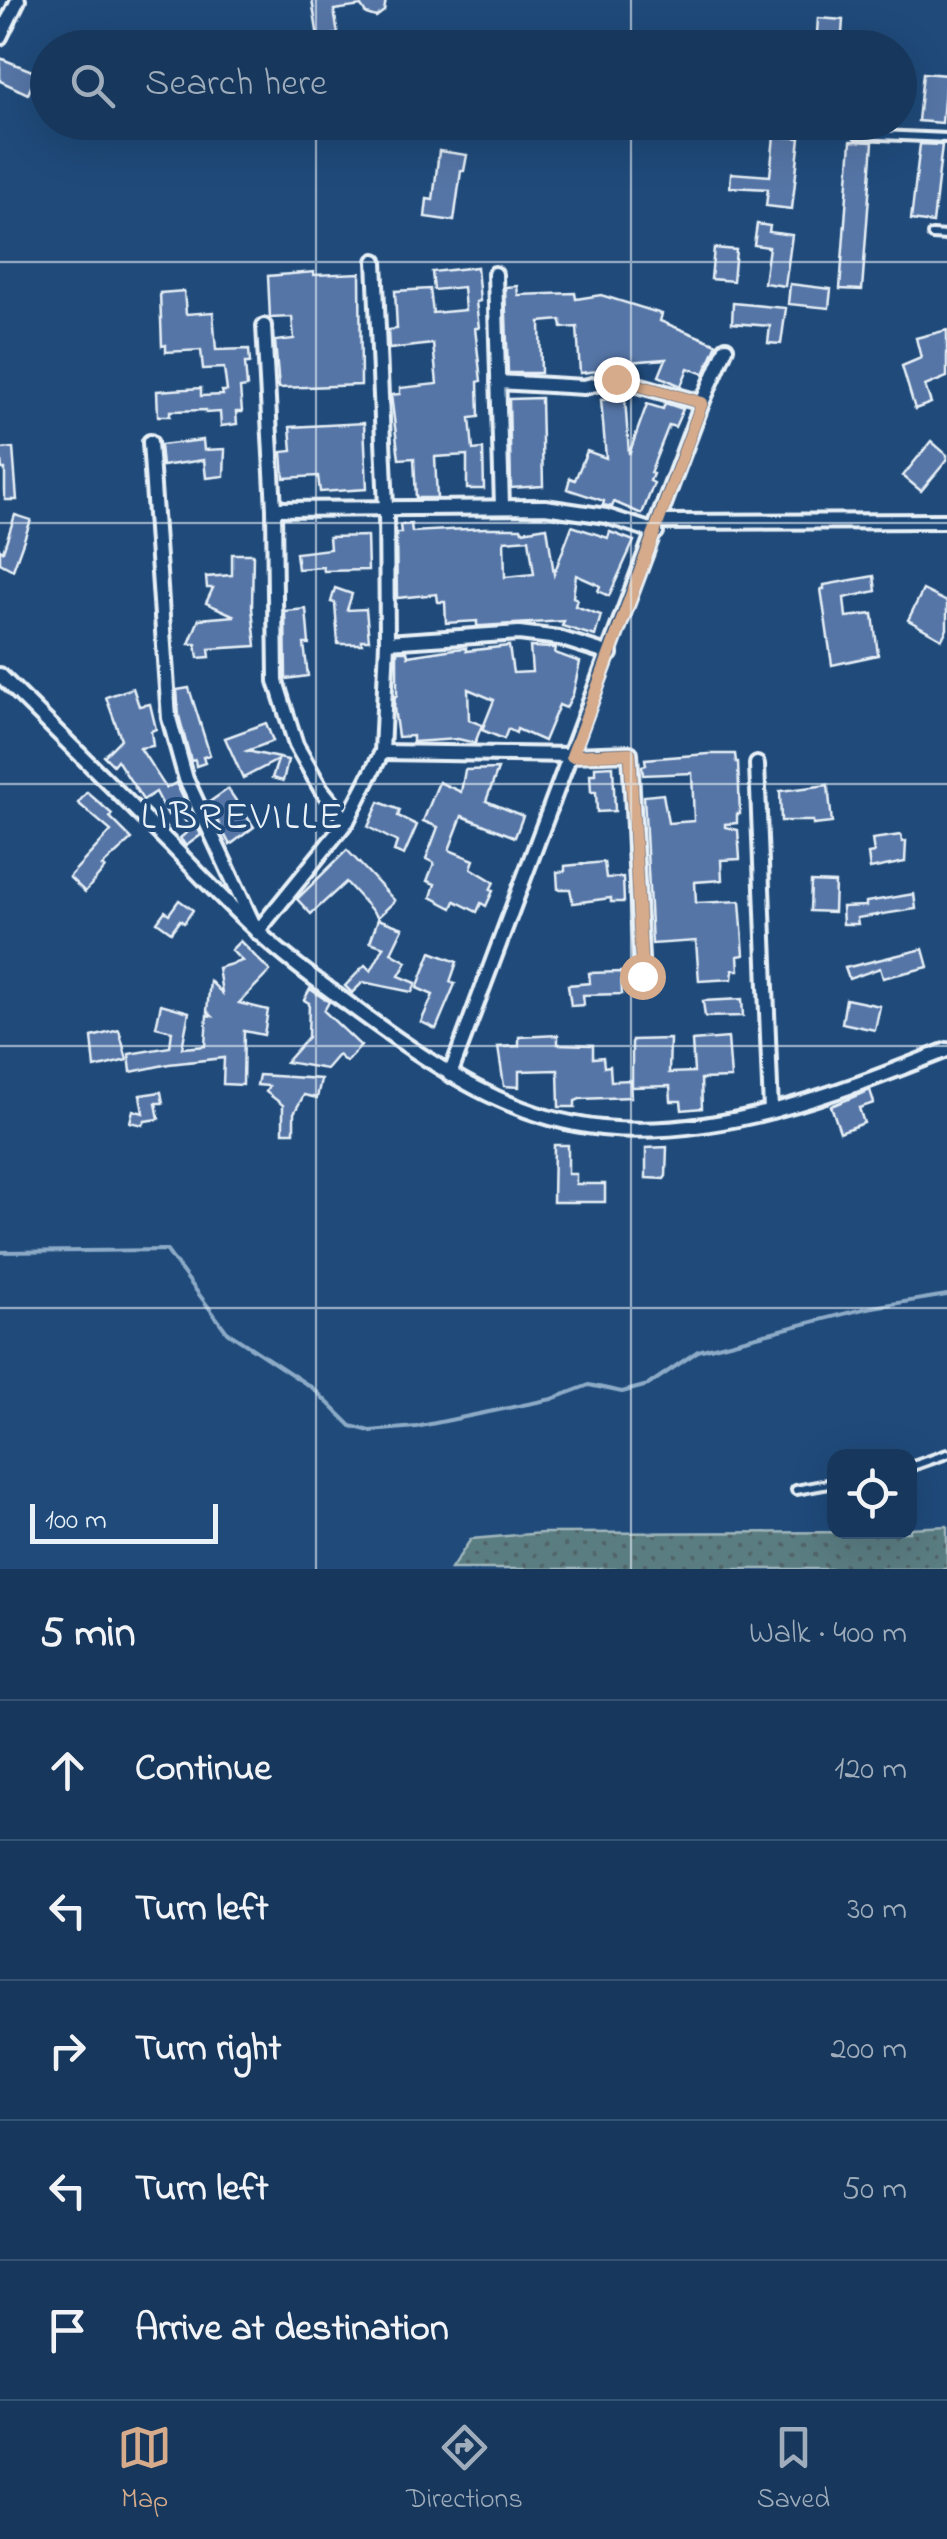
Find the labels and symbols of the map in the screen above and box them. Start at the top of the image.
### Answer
route end [594,357,640,403]
district label: LIBREVILLE [141,789,345,848]
route start [620,954,666,1000]
scale bar [30,1499,218,1544]

